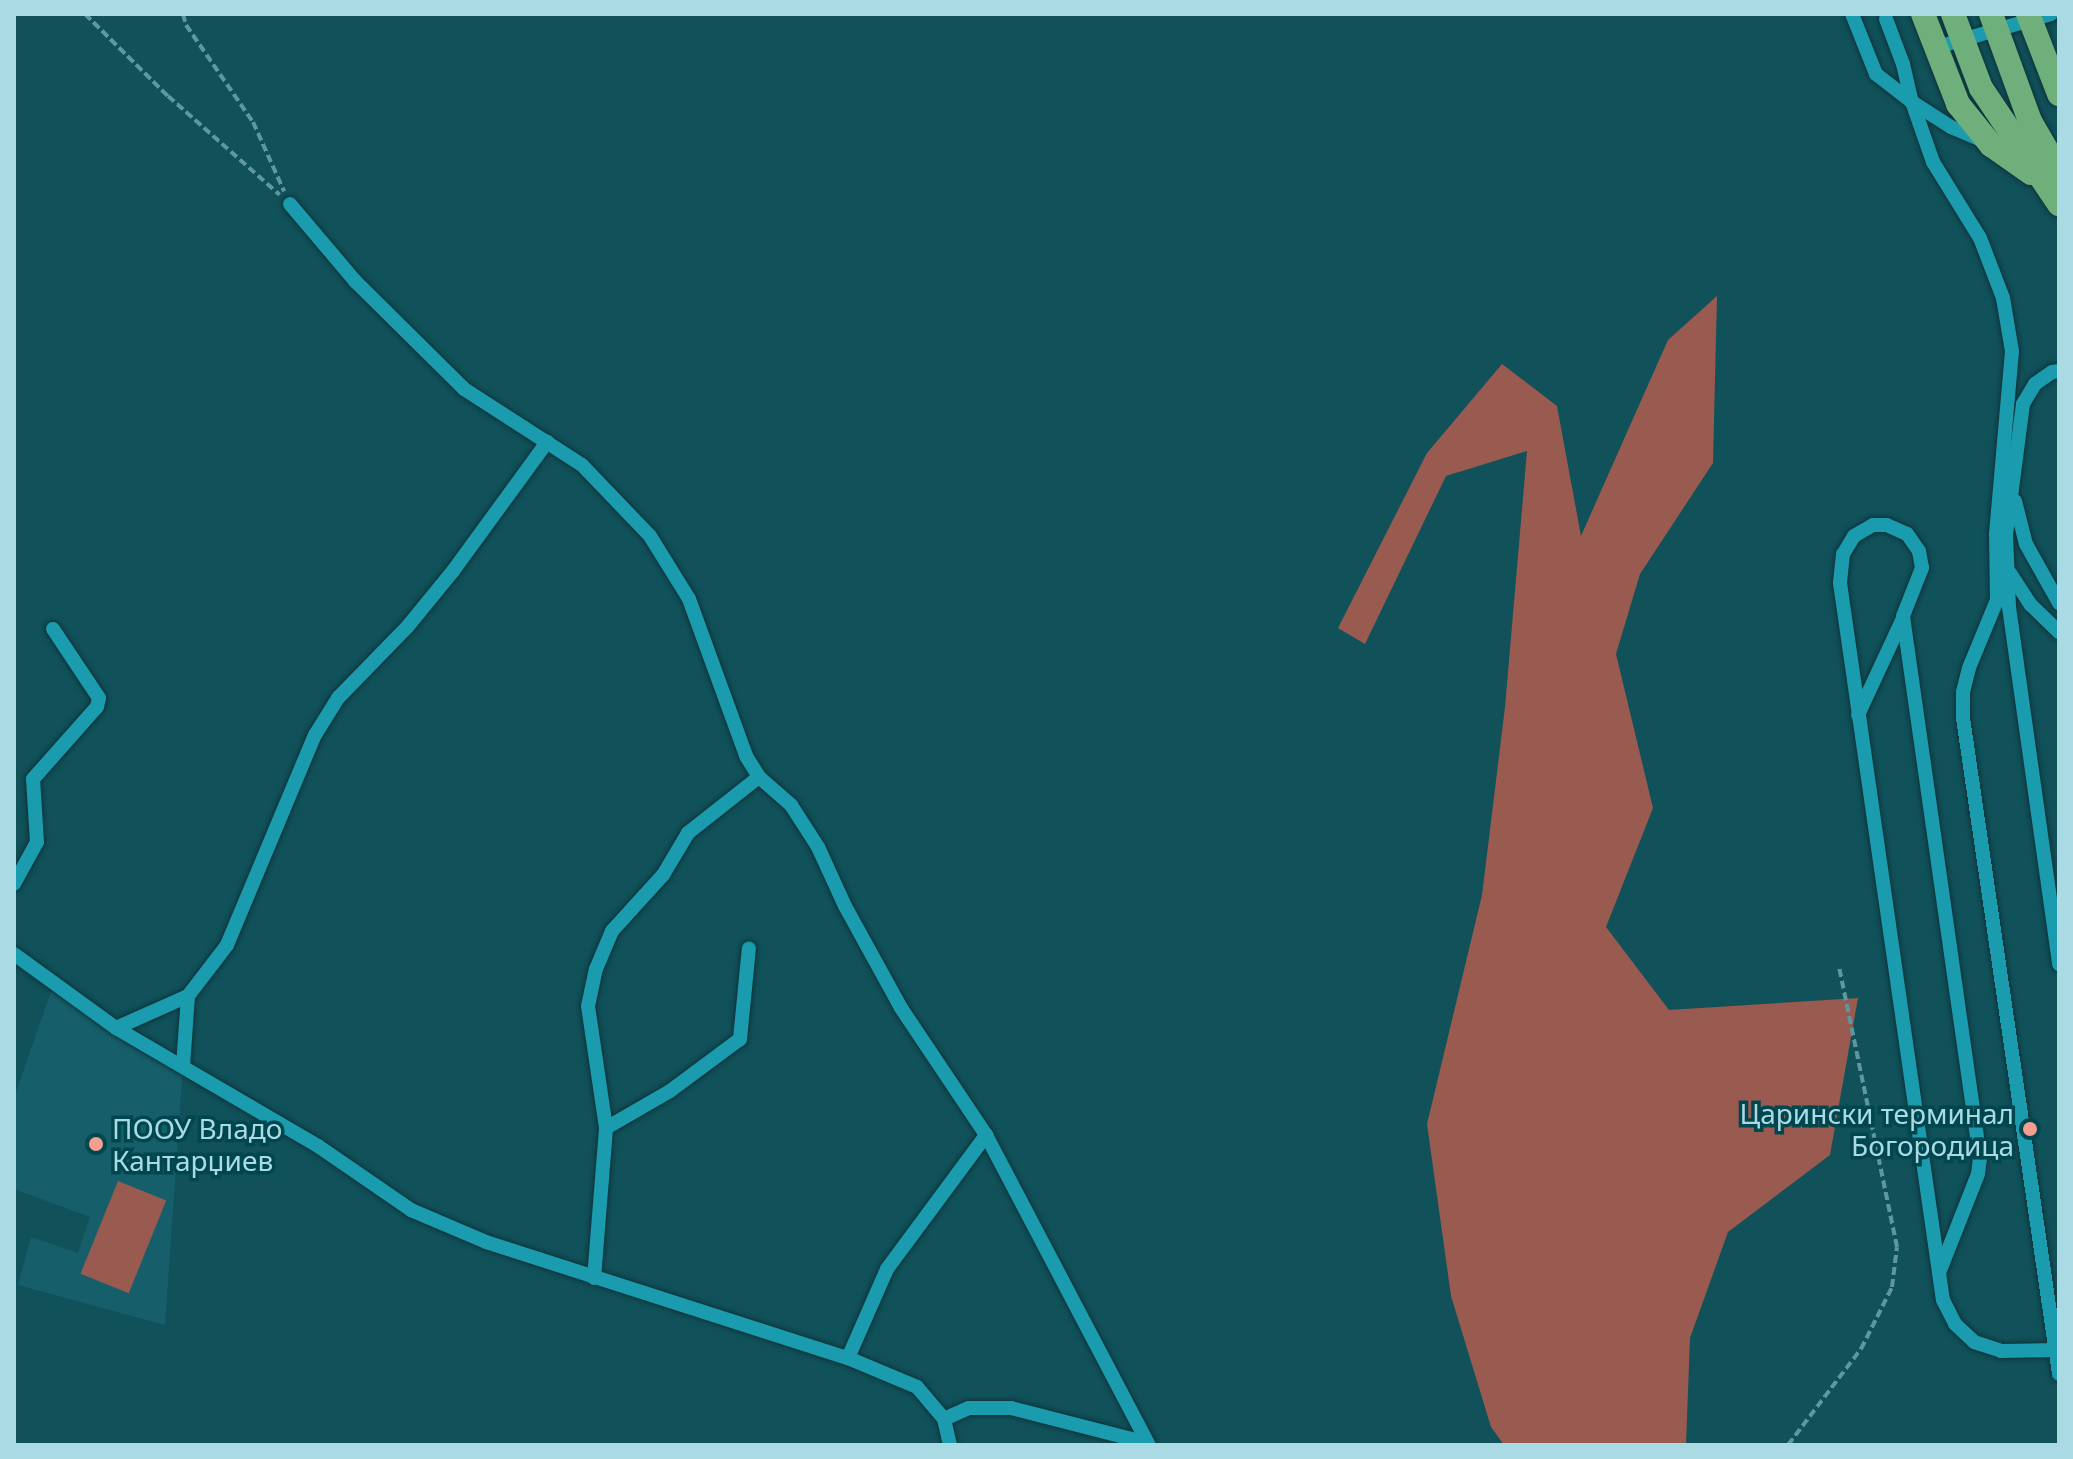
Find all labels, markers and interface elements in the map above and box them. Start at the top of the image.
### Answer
place label: Царински терминал Богородица [1739,1096,2014,1162]
place label: ПООУ Владо Кантарџиев [112,1111,282,1177]
marker: Царински терминал Богородица [2021,1120,2039,1138]
marker: ПООУ Владо Кантарџиев [87,1135,105,1153]

